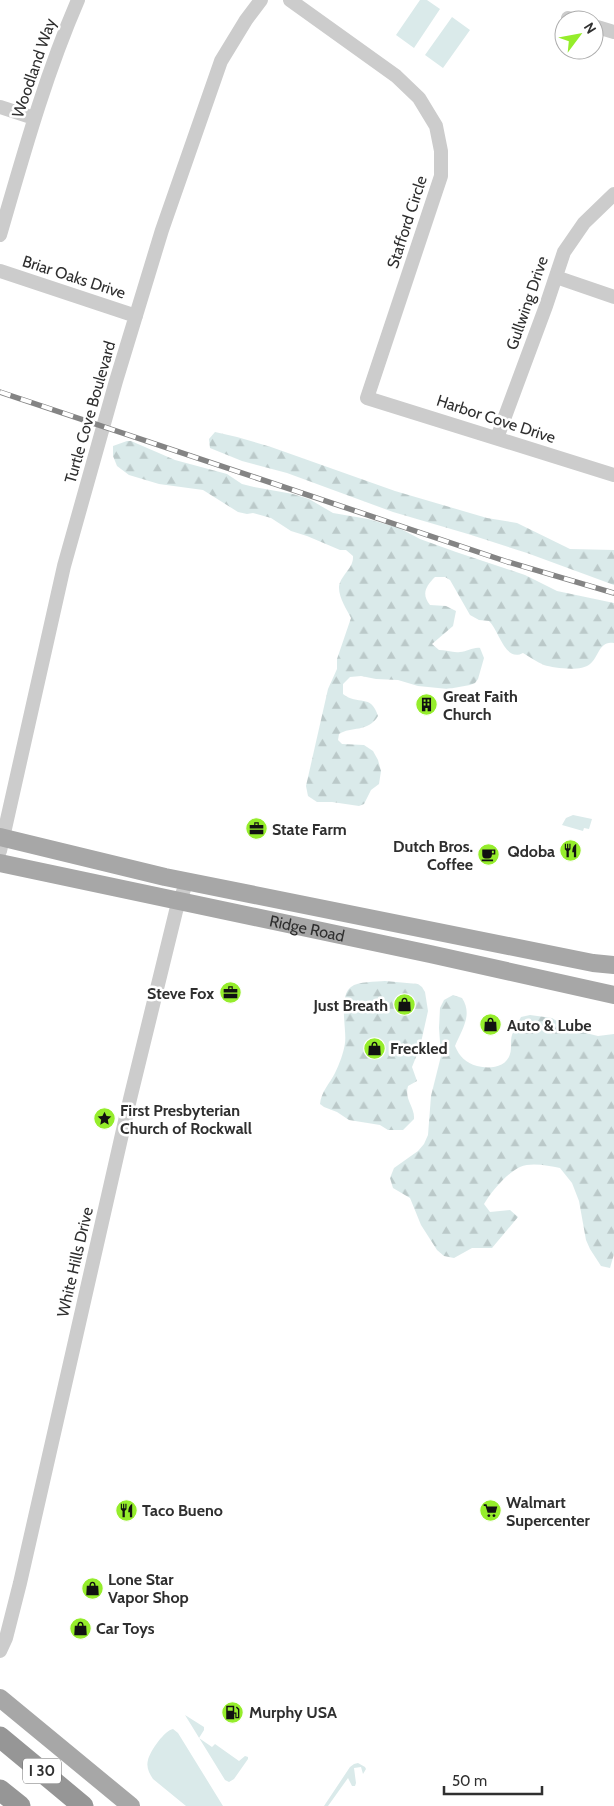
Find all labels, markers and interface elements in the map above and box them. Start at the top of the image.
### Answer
north arrow [554,10,604,60]
street label: Woodland Way [8,16,60,120]
text: N [580,19,600,37]
street label: Stafford Circle [383,173,431,271]
street label: Briar Oaks Drive [20,251,128,303]
street label: Gullwing Drive [502,254,552,352]
street label: Turtle Cove Boulevard [61,339,119,485]
street label: Harbor Cove Drive [434,391,558,447]
place label: Great Faith Church [443,687,518,724]
building icon: Great Faith Church [415,693,439,717]
office icon: State Farm [244,817,268,841]
place label: State Farm [272,820,347,839]
place label: Dutch Bros. Coffee [393,837,473,874]
restaurant icon: Qdoba [559,839,583,863]
place label: Qdoba [508,842,555,861]
cafe icon: Dutch Bros. Coffee [477,843,501,867]
street label: Ridge Road [268,911,347,945]
office icon: Steve Fox [218,981,242,1005]
place label: Steve Fox [147,984,214,1003]
shop icon: Just Breath [392,993,416,1017]
place label: Just Breath [313,996,388,1015]
shop icon: Auto & Lube [479,1013,503,1037]
place label: Auto & Lube [507,1016,592,1035]
shop icon: Freckled [362,1036,386,1060]
place label: Freckled [390,1039,448,1058]
place label: First Presbyterian Church of Rockwall [120,1101,252,1138]
place icon: First Presbyterian Church of Rockwall [92,1107,116,1131]
street label: White Hills Drive [53,1205,97,1319]
place label: Walmart Supercenter [506,1493,590,1530]
restaurant icon: Taco Bueno [114,1498,138,1522]
supermarket icon: Walmart Supercenter [478,1499,502,1523]
place label: Taco Bueno [142,1501,223,1520]
place label: Lone Star Vapor Shop [108,1570,189,1607]
shop icon: Lone Star Vapor Shop [80,1576,104,1600]
shop icon: Car Toys [68,1616,92,1640]
place label: Car Toys [96,1619,155,1638]
fuel station icon: Murphy USA [221,1700,245,1724]
place label: Murphy USA [249,1703,337,1722]
road number: I 30 [23,1758,61,1784]
scale bar [444,1764,542,1796]
text: 50 m [452,1772,487,1790]

